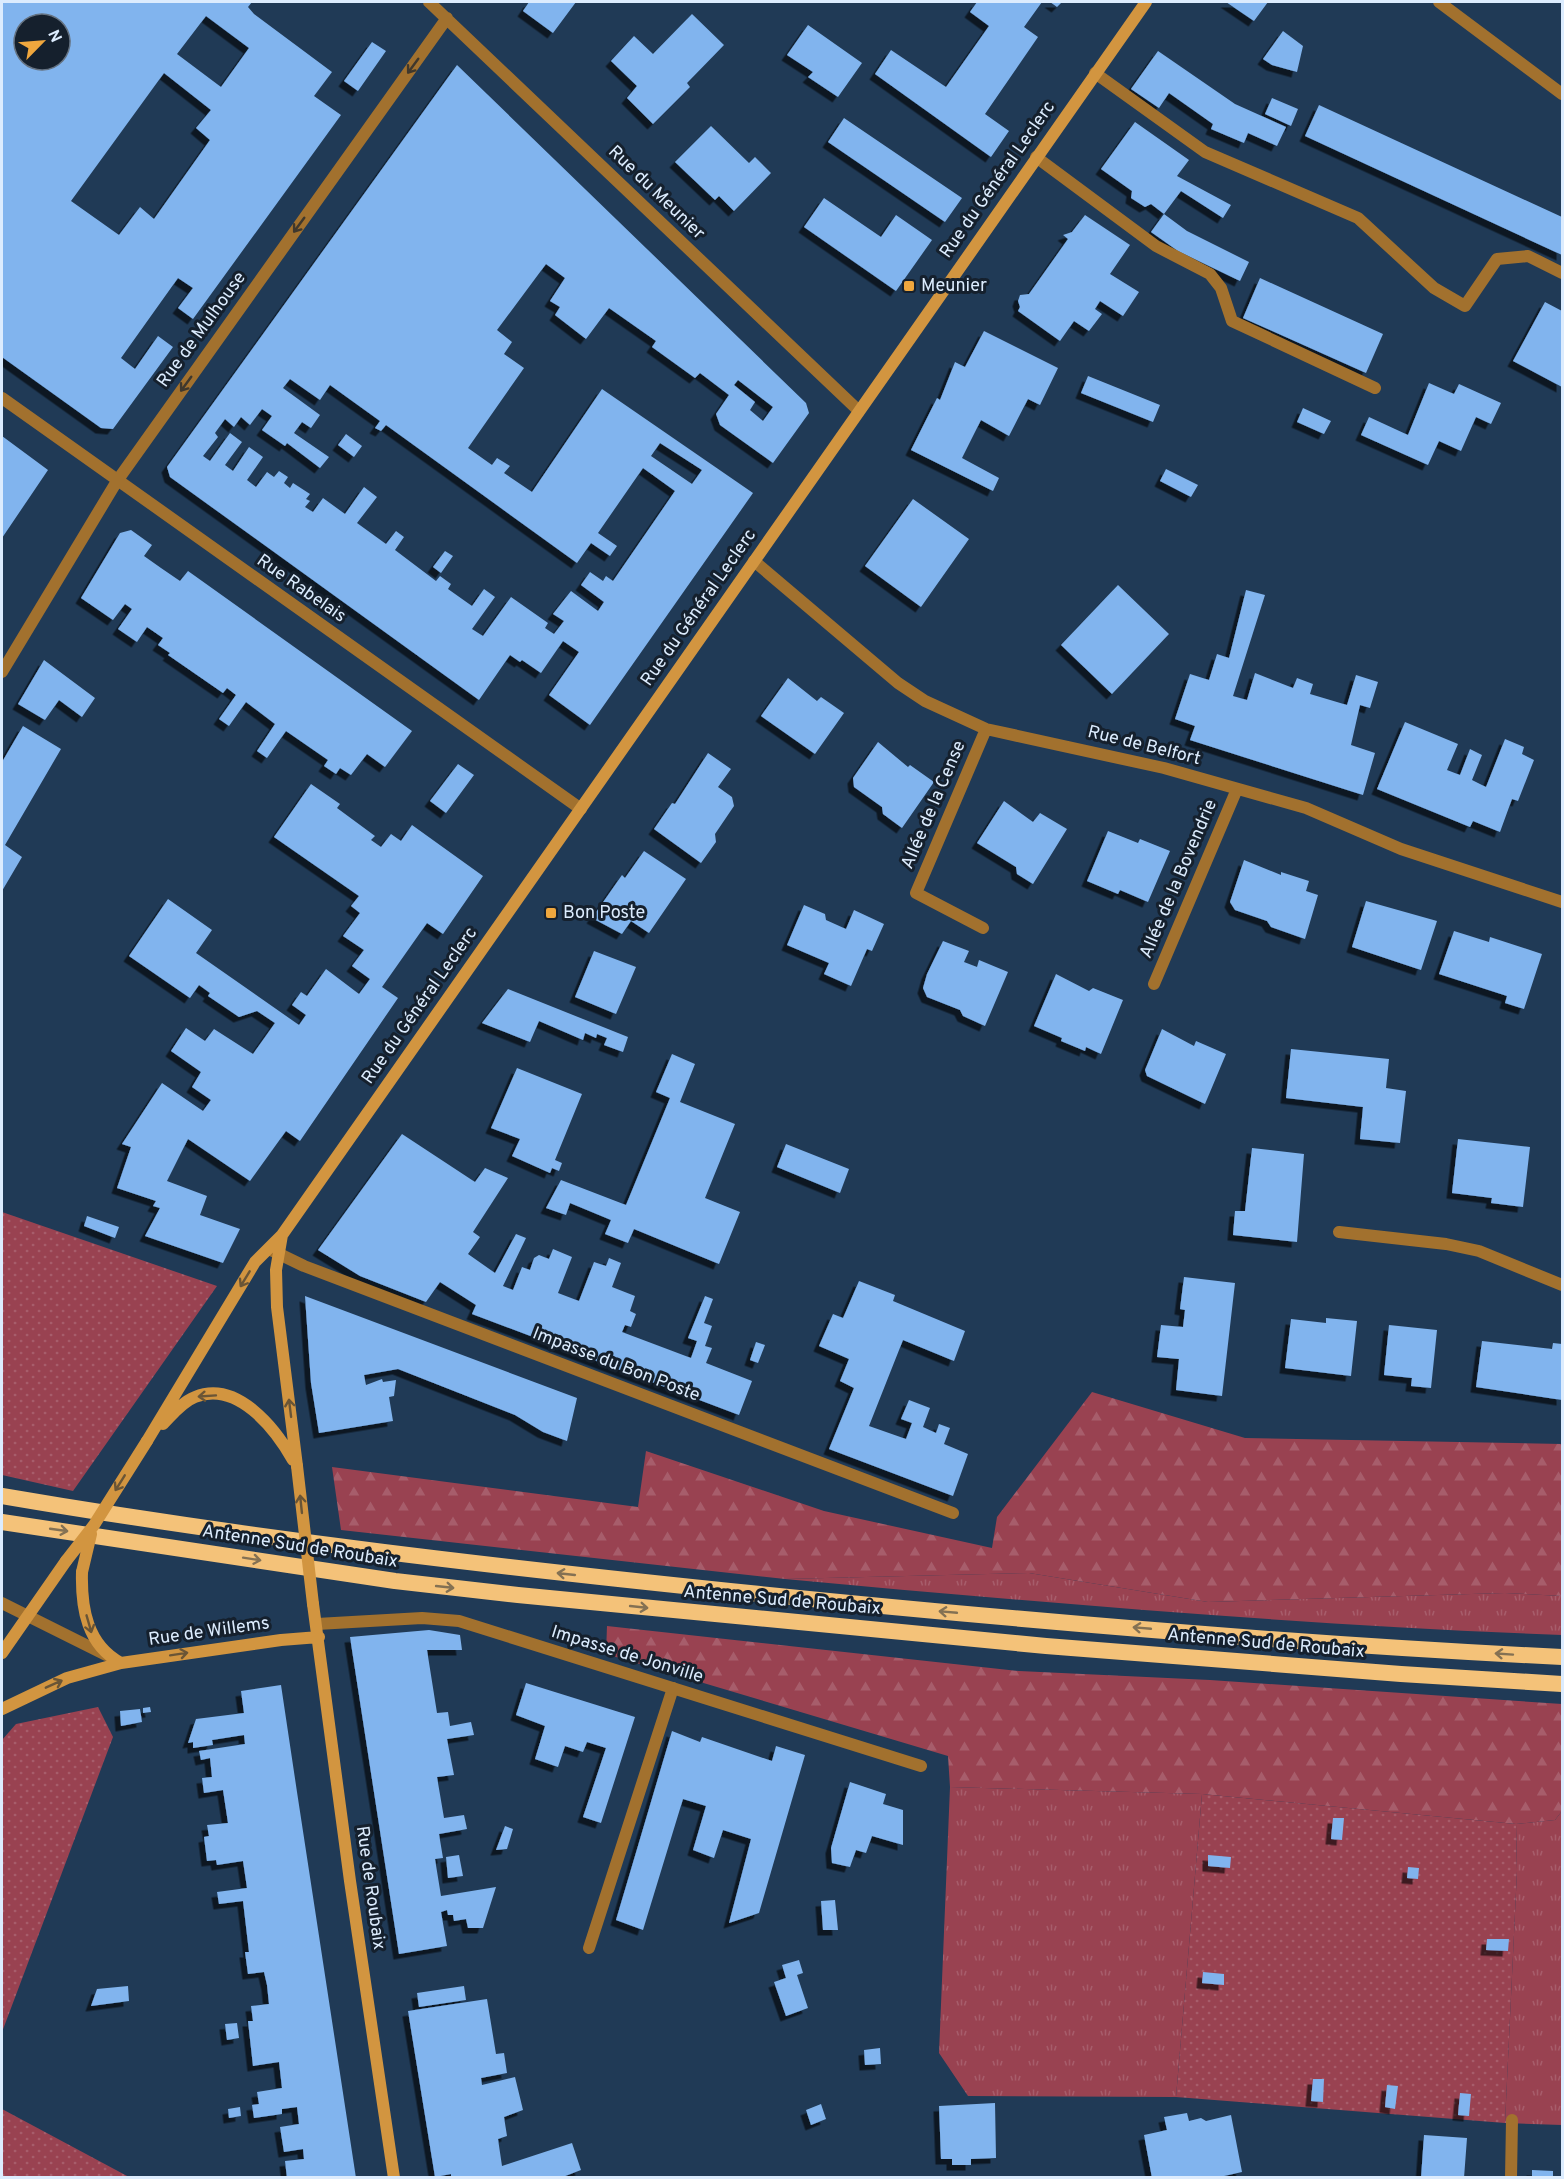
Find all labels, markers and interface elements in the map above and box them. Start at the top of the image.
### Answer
north arrow [12,12,72,72]
text: N [42,27,65,46]
one-way arrow [406,58,419,74]
street label: Rue du Général Leclerc [935,97,1061,263]
street label: Rue du Meunier [603,141,709,245]
one-way arrow [293,216,305,232]
street label: Rue de Mulhouse [152,268,252,392]
place label: Meunier [921,275,987,298]
marker: Meunier [902,279,916,293]
one-way arrow [180,375,192,391]
street label: Rue du Général Leclerc [636,525,762,691]
street label: Rue Rabelais [252,550,350,628]
street label: Rue de Belfort [1085,721,1203,771]
street label: Allée de la Cense [897,737,971,873]
street label: Allée de la Bovendrie [1135,796,1223,962]
place label: Bon Poste [563,902,645,925]
marker: Bon Poste [544,906,558,920]
street label: Rue du Général Leclerc [357,923,483,1089]
one-way arrow [239,1270,251,1287]
street label: Impasse du Bon Poste [529,1322,703,1408]
one-way arrow [197,1391,217,1402]
one-way arrow [284,1398,295,1418]
one-way arrow [114,1474,127,1491]
one-way arrow [295,1495,306,1515]
street label: Antenne Sud de Roubaix [200,1520,400,1574]
one-way arrow [49,1525,69,1536]
one-way arrow [242,1554,262,1565]
one-way arrow [556,1568,576,1579]
street label: Antenne Sud de Roubaix [682,1581,882,1621]
one-way arrow [435,1582,455,1593]
one-way arrow [629,1602,649,1613]
one-way arrow [938,1606,958,1617]
street label: Rue de Willems [147,1612,271,1652]
one-way arrow [84,1614,95,1633]
street label: Impasse de Jonville [548,1621,706,1689]
one-way arrow [1133,1622,1152,1633]
street label: Antenne Sud de Roubaix [1166,1624,1366,1664]
one-way arrow [1495,1648,1515,1659]
one-way arrow [168,1649,188,1660]
one-way arrow [45,1678,63,1689]
street label: Rue de Roubaix [350,1824,390,1952]

